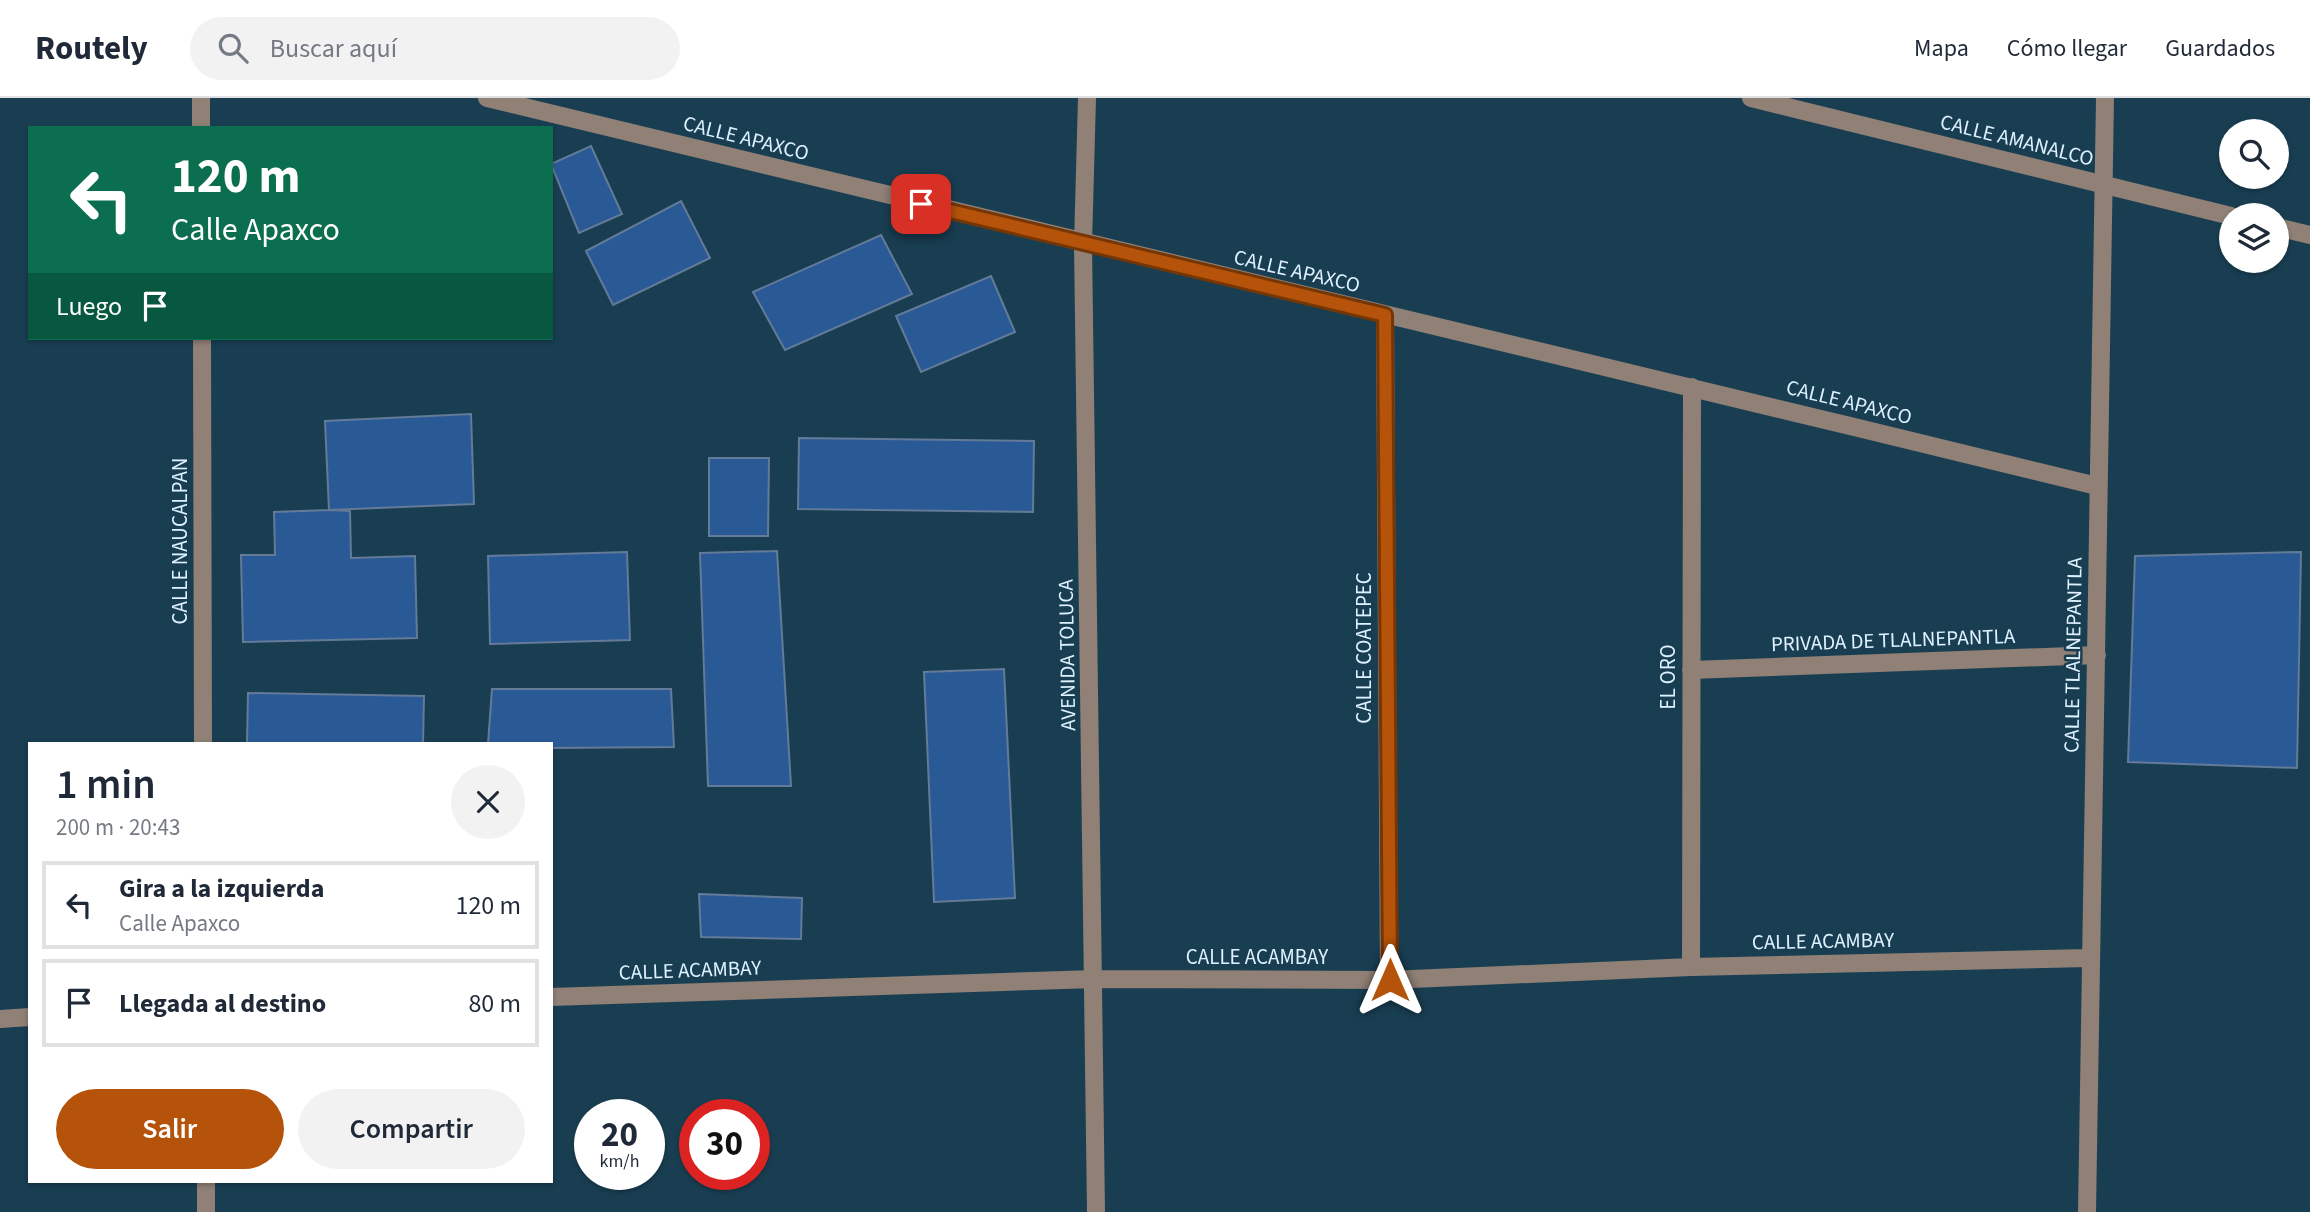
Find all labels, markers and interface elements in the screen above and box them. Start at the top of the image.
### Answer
search box [190,17,680,80]
text: Routely [35,25,148,72]
icon: search [214,29,252,67]
text: Buscar aquí [270,30,397,67]
text: Mapa [1914,31,1969,66]
text: Cómo llegar [2007,31,2127,66]
text: Guardados [2165,31,2275,66]
street label: CALLE AMANALCO [1937,106,2097,174]
street label: CALLE APAXCO [680,108,812,168]
map controls [2219,119,2289,273]
button: search [2219,119,2289,189]
text: 120 m [171,142,300,212]
icon: left [56,154,147,245]
pin [891,174,951,234]
icon: arrive [902,185,940,223]
button: layers [2219,203,2289,273]
text: Calle Apaxco [171,207,340,253]
street label: CALLE APAXCO [1231,242,1363,300]
icon: arrive [136,287,174,325]
text: Luego [56,288,122,325]
street label: CALLE APAXCO [1783,372,1915,432]
street label: CALLE NAUCALPAN [165,458,195,624]
street label: CALLE TLALNEPANTLA [2056,556,2090,753]
street label: CALLE COATEPEC [1349,572,1379,724]
street label: AVENIDA TOLUCA [1051,578,1083,731]
street label: PRIVADA DE TLALNEPANTLA [1770,621,2016,659]
street label: EL ORO [1653,644,1683,710]
text: 1 min [56,755,156,815]
button: close [451,765,525,839]
text: 200 m · 20:43 [56,811,180,844]
text: Gira a la izquierda [119,870,324,907]
icon: left [60,886,98,924]
text: 120 m [455,887,521,924]
text: Calle Apaxco [119,907,240,940]
street label: CALLE ACAMBAY [1752,925,1895,957]
street label: CALLE ACAMBAY [1186,942,1329,972]
position arrow [1353,943,1427,1017]
street label: CALLE ACAMBAY [618,952,763,987]
icon: arrive [60,984,98,1022]
text: Llegada al destino [119,985,326,1022]
text: 80 m [468,985,521,1022]
button: Salir [56,1089,284,1169]
button: Compartir [298,1089,525,1169]
speed limit sign: 30 [679,1099,770,1190]
text: 20 [601,1110,638,1160]
text: km/h [600,1149,639,1174]

